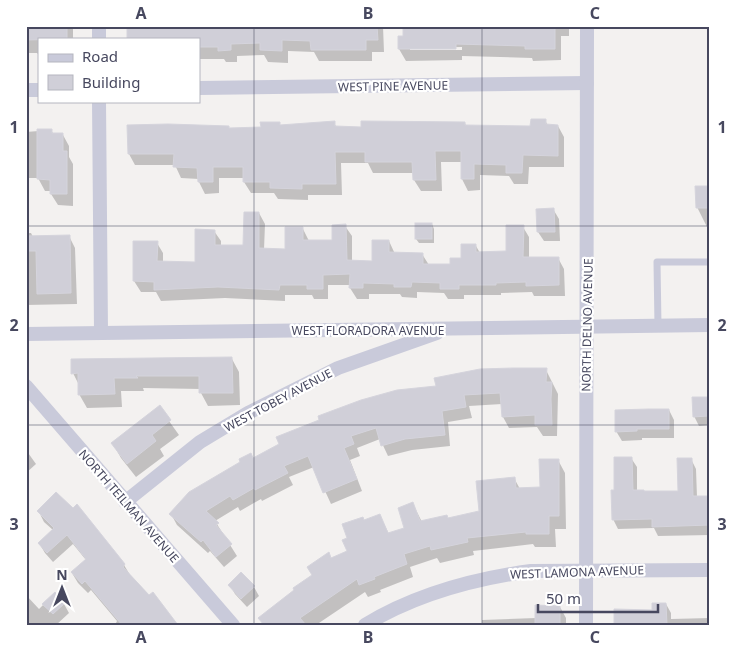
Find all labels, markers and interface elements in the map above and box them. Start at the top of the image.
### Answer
text: A [135,2,147,24]
text: B [363,2,373,24]
text: C [590,2,600,24]
legend [38,38,200,102]
text: Road [82,46,118,66]
text: Building [82,72,140,92]
street label: WEST PINE AVENUE [338,77,448,95]
text: 1 [9,116,19,138]
text: 1 [717,116,727,138]
street label: NORTH DELNO AVENUE [577,258,597,392]
text: 2 [9,314,19,336]
text: 2 [717,314,727,336]
street label: WEST FLORADORA AVENUE [291,322,445,339]
street label: WEST TOBEY AVENUE [221,364,335,436]
street label: NORTH TEILMAN AVENUE [75,446,183,566]
text: 3 [9,513,19,535]
text: 3 [717,513,727,535]
street label: WEST LAMONA AVENUE [510,561,644,583]
north arrow [38,564,88,614]
text: N [56,565,68,584]
scale bar [538,581,658,613]
text: 50 m [546,588,581,608]
text: A [135,626,147,648]
text: B [363,626,373,648]
text: C [590,626,600,648]

